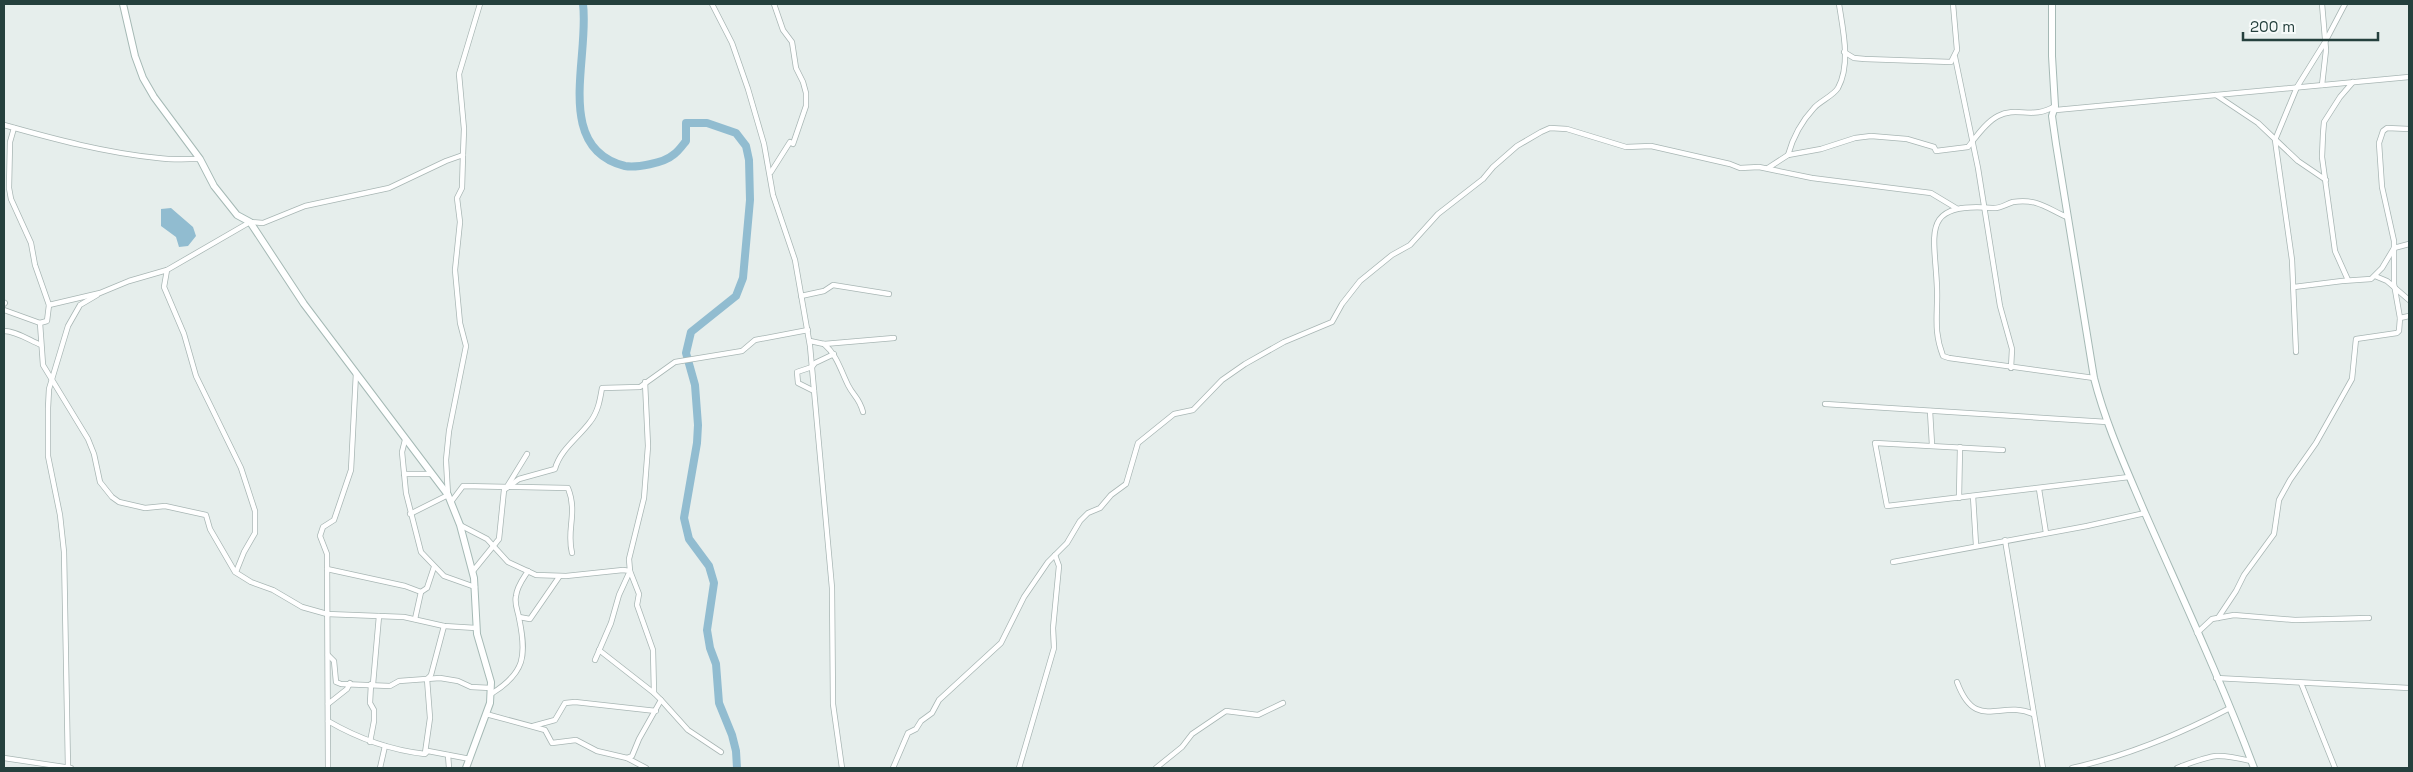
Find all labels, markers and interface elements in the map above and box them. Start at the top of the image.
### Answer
scale bar [2243,10,2378,42]
text: 200 m [2250,17,2295,36]

